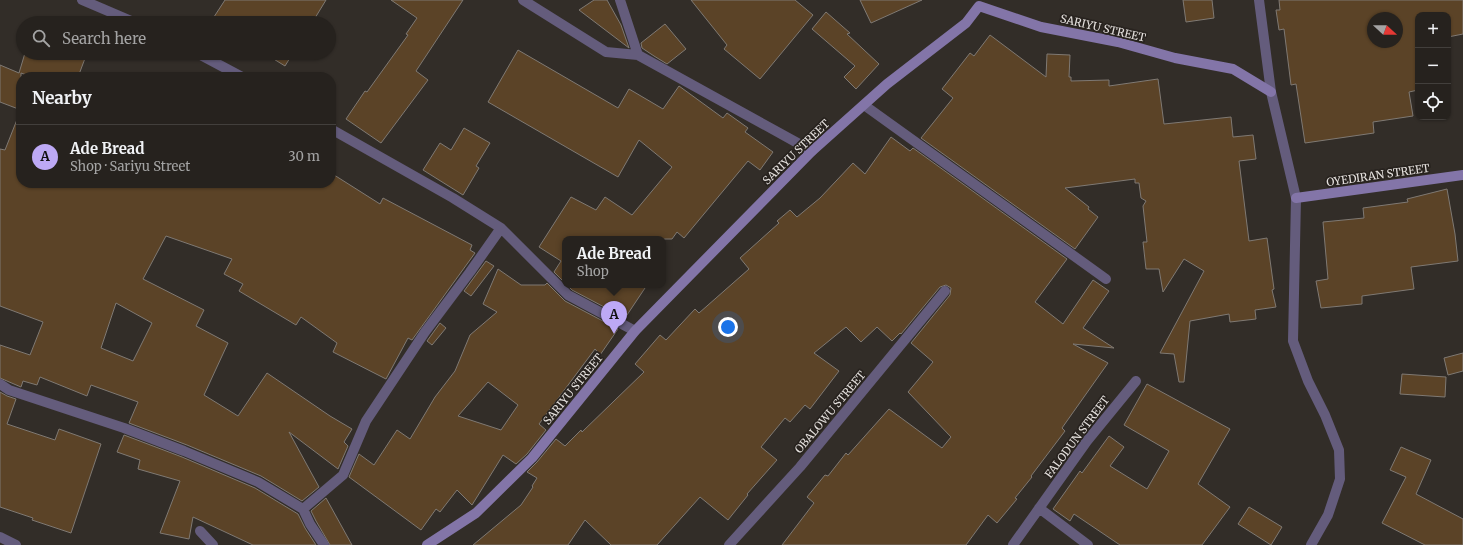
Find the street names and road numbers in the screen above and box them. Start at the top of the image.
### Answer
street label: SARIYU STREET [1059,11,1148,45]
street label: SARIYU STREET [760,116,833,187]
street label: OYEDIRAN STREET [1325,161,1431,189]
street label: SARIYU STREET [540,350,606,427]
street label: OBALOWU STREET [792,368,869,456]
street label: FALODUN STREET [1042,393,1113,481]

